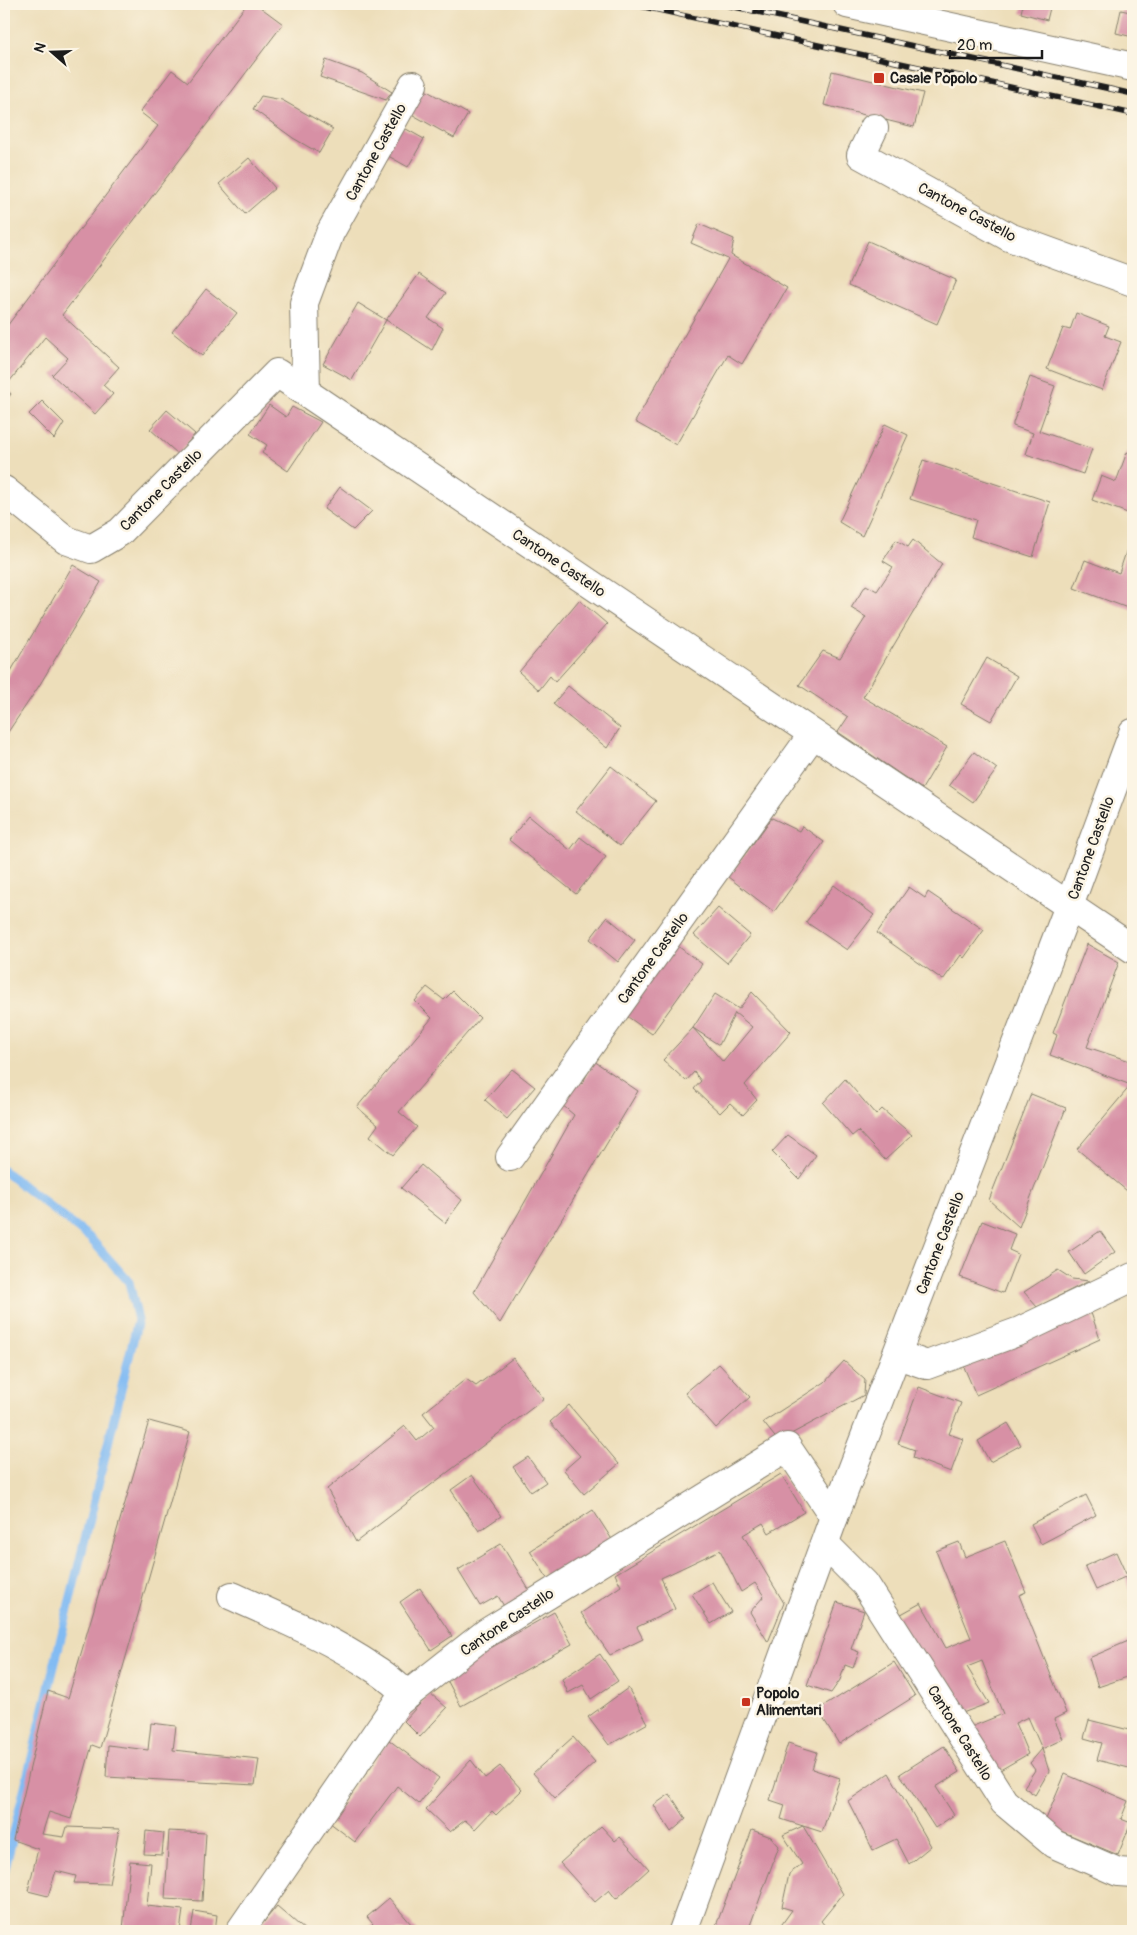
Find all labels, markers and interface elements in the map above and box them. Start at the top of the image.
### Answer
north arrow [28,28,78,78]
scale bar [950,28,1042,60]
text: 20 m [957,36,992,55]
text: N [31,40,50,55]
place label: Casale Popolo [890,69,977,88]
marker: Casale Popolo [872,71,886,85]
street label: Cantone Castello [342,100,411,204]
street label: Cantone Castello [914,179,1019,246]
street label: Cantone Castello [116,445,207,536]
street label: Cantone Castello [508,525,609,602]
street label: Cantone Castello [1064,794,1119,903]
street label: Cantone Castello [614,909,693,1008]
street label: Cantone Castello [912,1189,969,1297]
street label: Cantone Castello [457,1584,558,1661]
street label: Cantone Castello [923,1682,996,1784]
place label: Popolo Alimentari [756,1684,822,1720]
marker: Popolo Alimentari [740,1696,752,1708]

